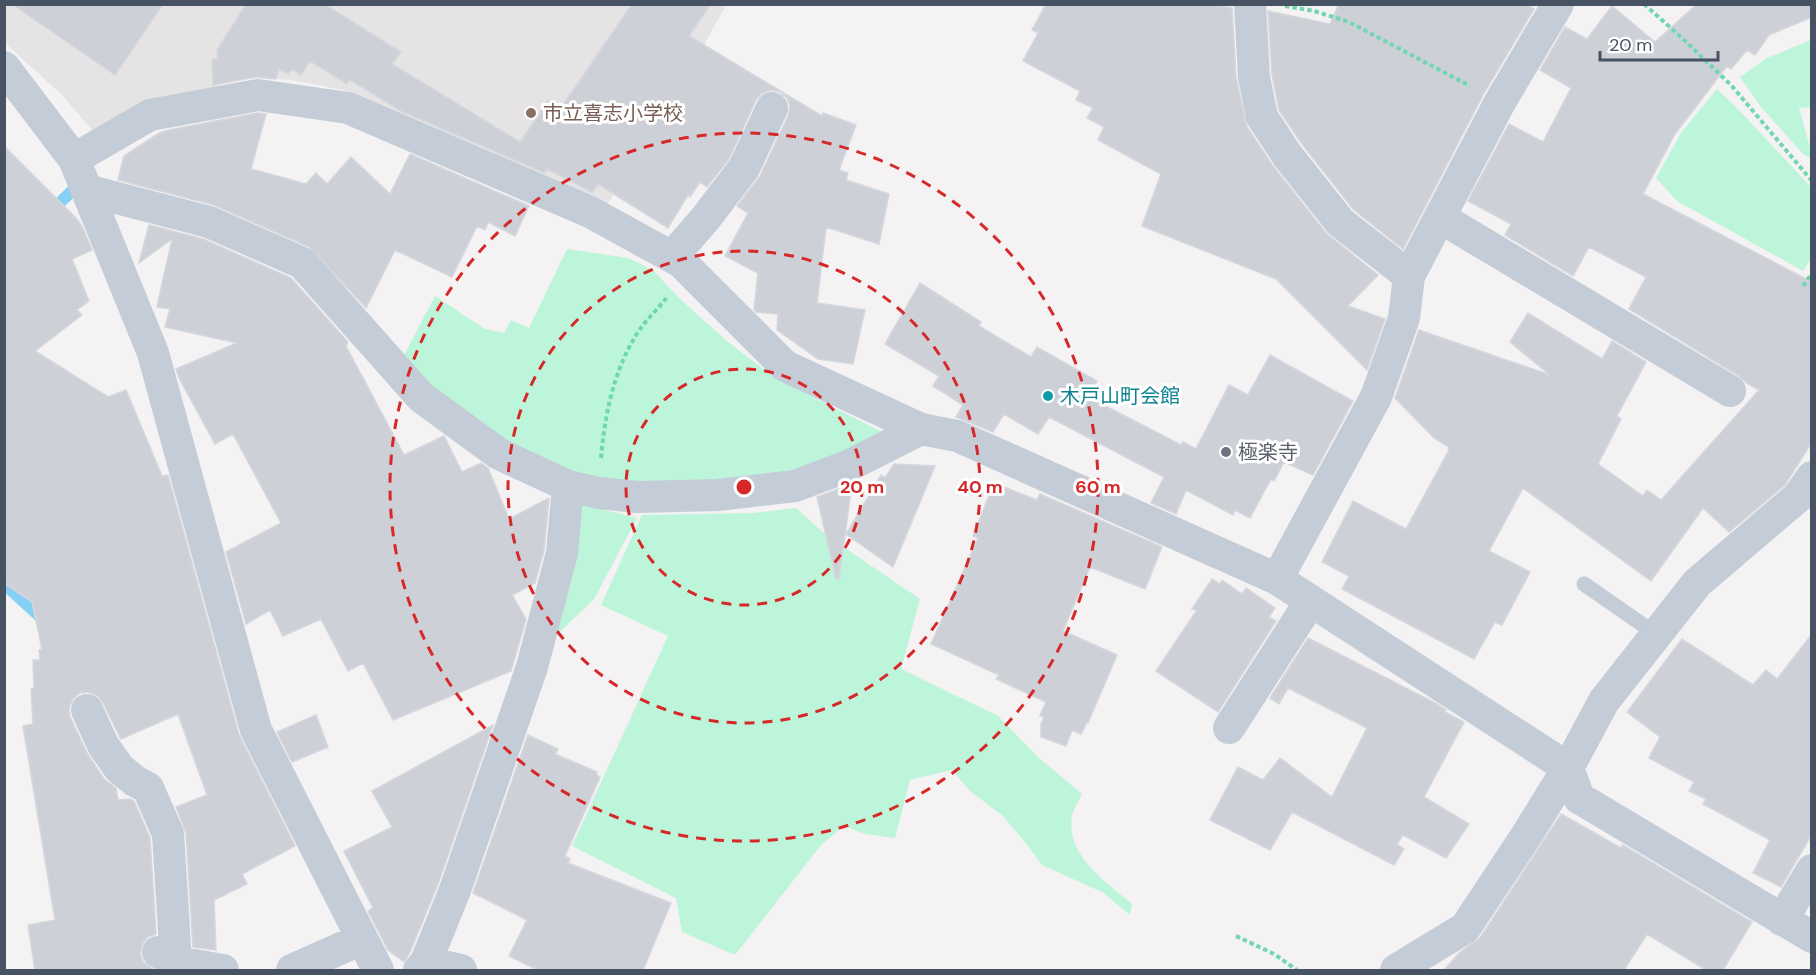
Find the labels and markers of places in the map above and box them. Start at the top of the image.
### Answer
place label: 市立喜志小学校 [543,100,683,126]
marker: 市立喜志小学校 [524,106,538,120]
place label: 木戸山町会館 [1060,383,1180,409]
marker: 木戸山町会館 [1041,389,1055,403]
place label: 極楽寺 [1238,439,1298,465]
marker: 極楽寺 [1219,445,1233,459]
centre of rings [734,477,754,497]

